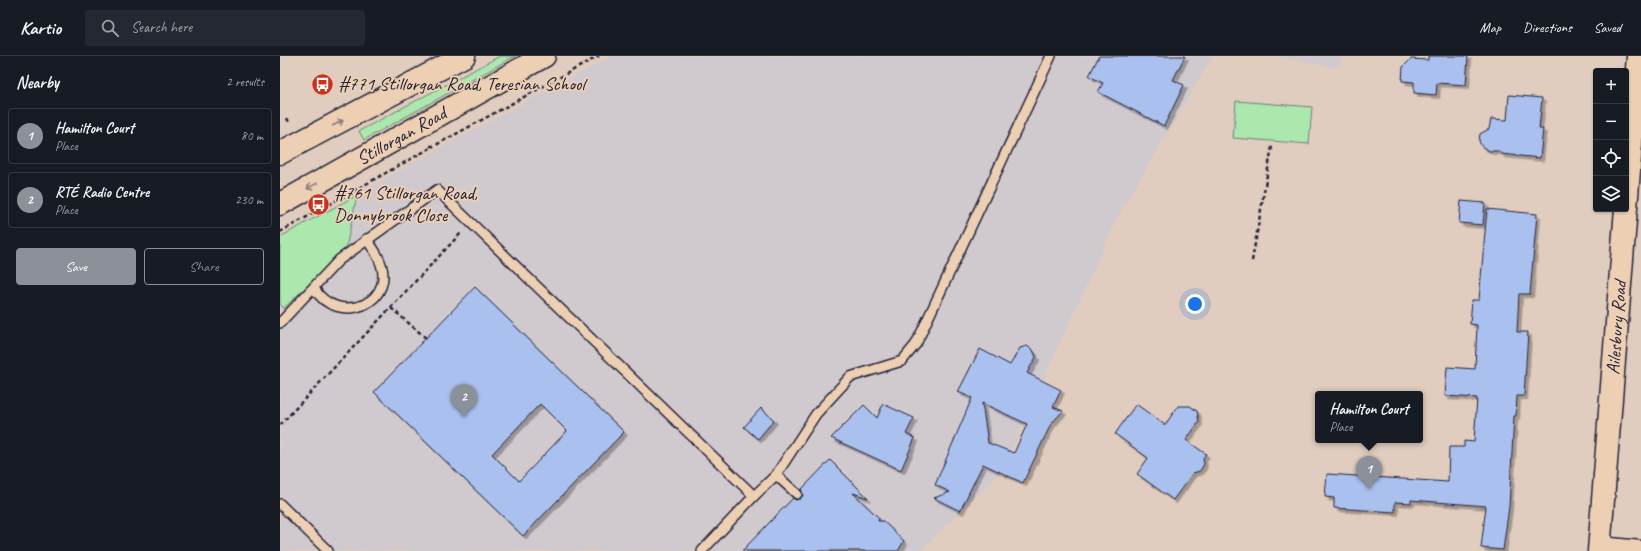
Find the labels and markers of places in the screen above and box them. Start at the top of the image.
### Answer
bus stop icon: #771 Stillorgan Road, Teresian School [310,71,336,97]
place label: #771 Stillorgan Road, Teresian School [338,72,589,96]
place label: #761 Stillorgan Road, Donnybrook Close [334,181,478,227]
bus stop icon: #761 Stillorgan Road, Donnybrook Close [305,191,331,217]
pin: 2 [451,384,477,417]
pin: 1 [1356,456,1382,489]

